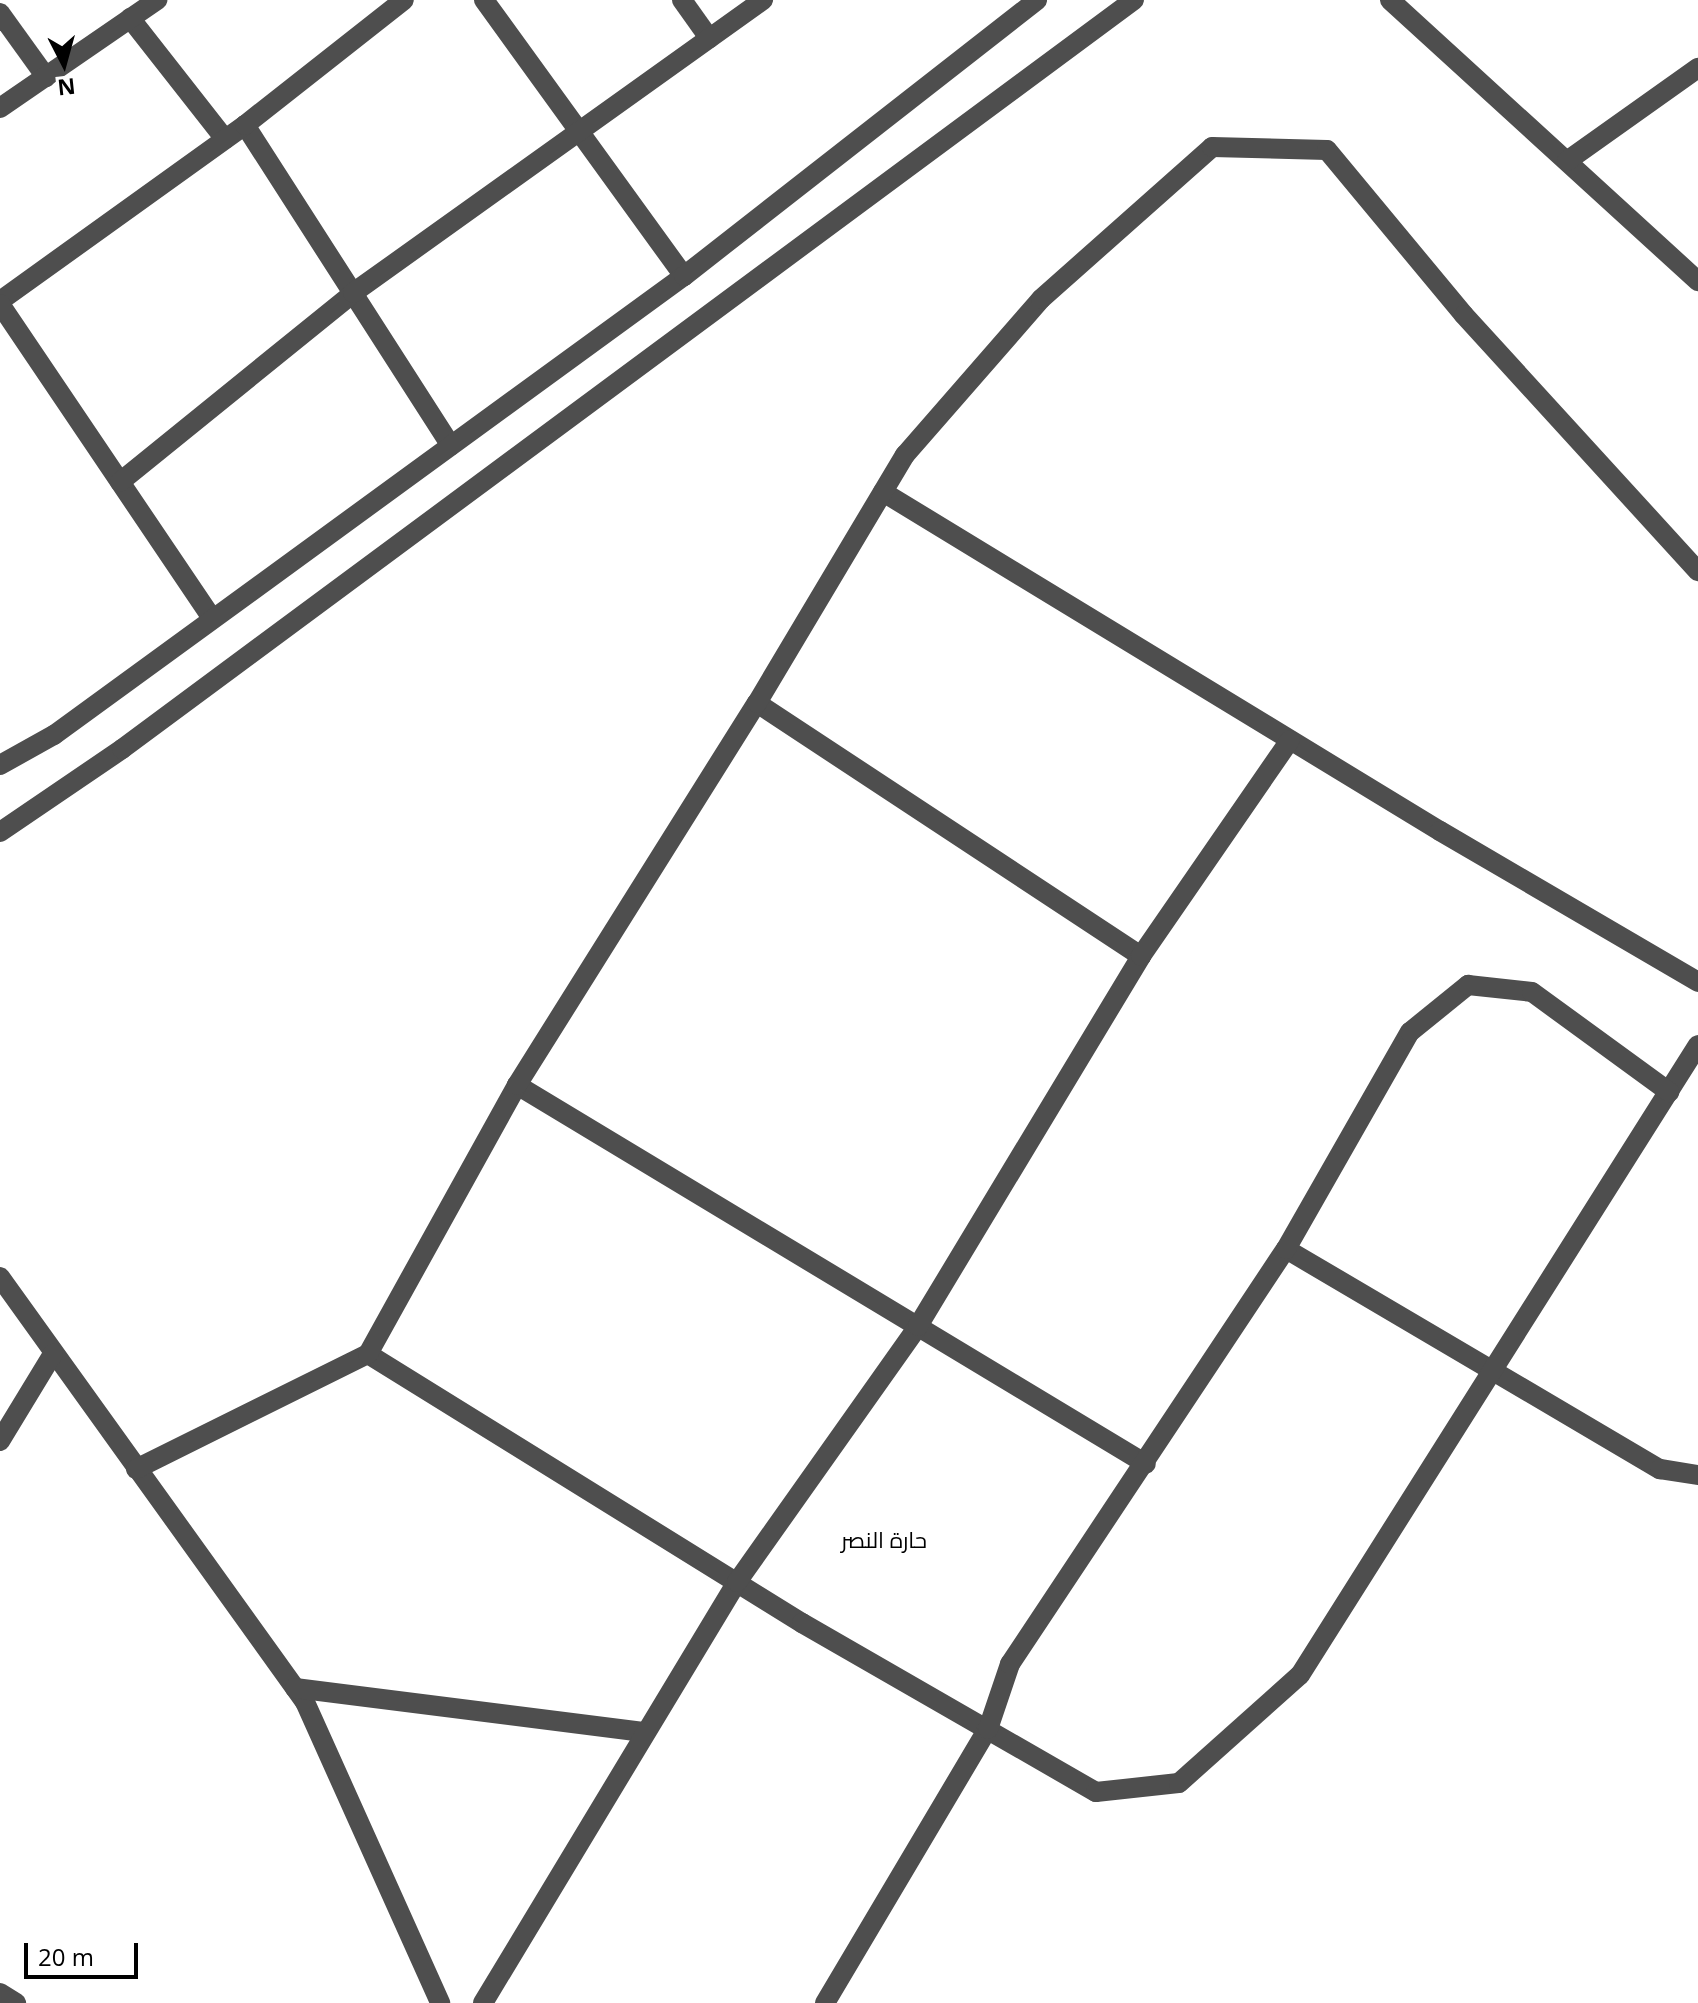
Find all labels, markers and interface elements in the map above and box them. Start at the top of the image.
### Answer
north arrow [24,24,104,104]
text: N [56,72,77,104]
district label: حارة النصر [841,1527,927,1553]
scale bar [28,1927,142,1977]
text: 20 m [38,1940,94,1973]

